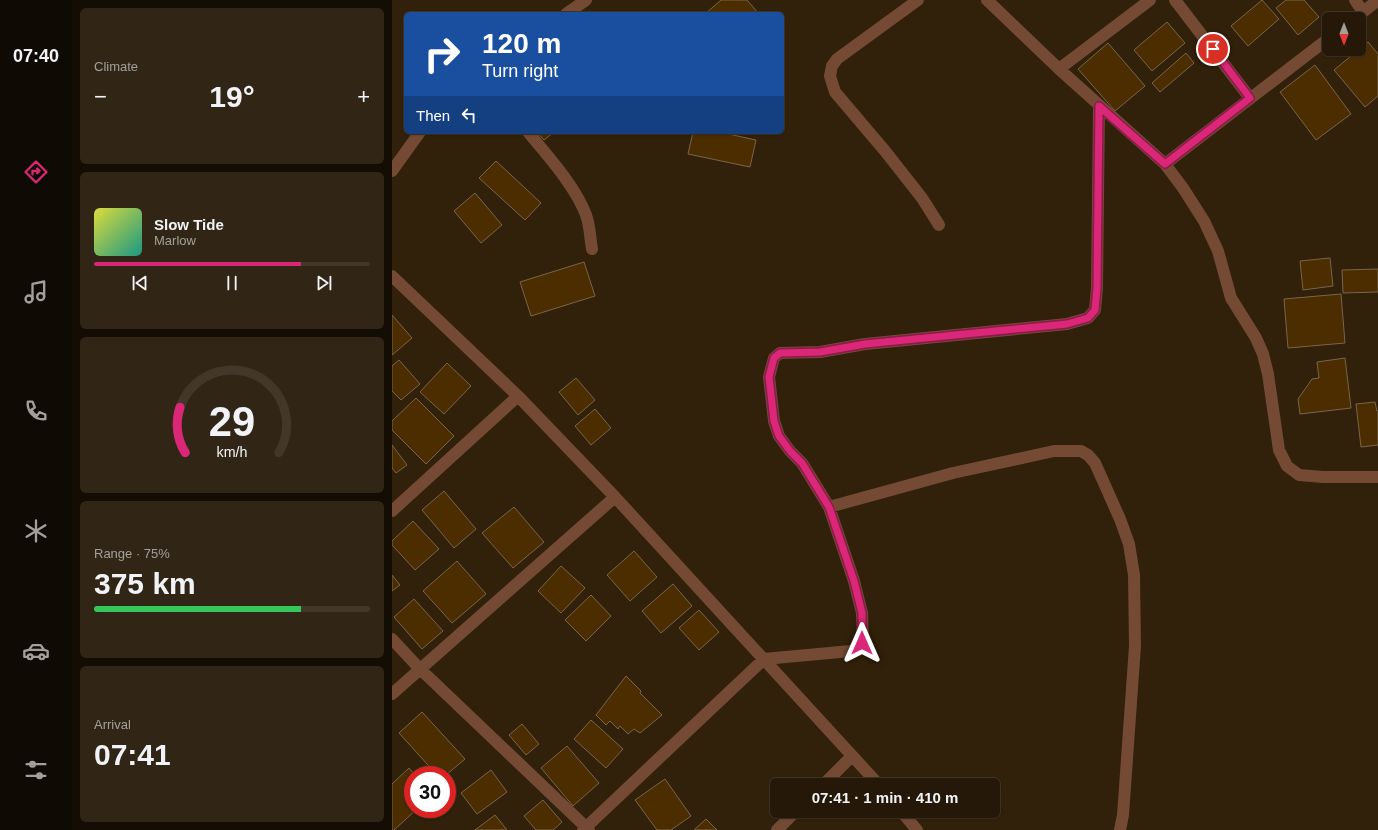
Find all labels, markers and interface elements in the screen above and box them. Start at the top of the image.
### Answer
north arrow [1322,12,1366,56]
map controls [1322,12,1366,56]
icon: right [416,28,468,80]
text: 120 m [482,28,561,59]
pin [1196,32,1230,66]
icon: arrive [1202,38,1224,60]
text: 07:40 [13,46,59,66]
text: Climate [94,59,138,74]
text: Turn right [482,61,558,81]
text: 19° [209,80,255,113]
text: − [94,84,107,109]
text: + [357,84,370,109]
icon: left [458,104,480,126]
text: Then [416,107,450,124]
icon: directions [22,158,50,186]
text: Slow Tide [154,216,224,233]
text: Marlow [154,233,196,248]
icon: previous [129,272,151,294]
icon: pause [221,272,243,294]
icon: next [313,272,335,294]
icon: music [22,278,50,306]
icon: phone [22,397,50,425]
text: 29 [209,398,255,445]
text: km/h [217,444,248,460]
icon: climate [22,517,50,545]
text: Range · 75% [94,546,170,561]
text: 375 km [94,567,196,600]
position arrow [841,622,883,664]
icon: car [22,637,50,665]
text: Arrival [94,717,131,732]
text: 07:41 [94,738,171,771]
icon: filters [22,756,50,784]
speed limit sign: 30 [404,766,456,818]
text: 07:41 · 1 min · 410 m [812,789,958,806]

